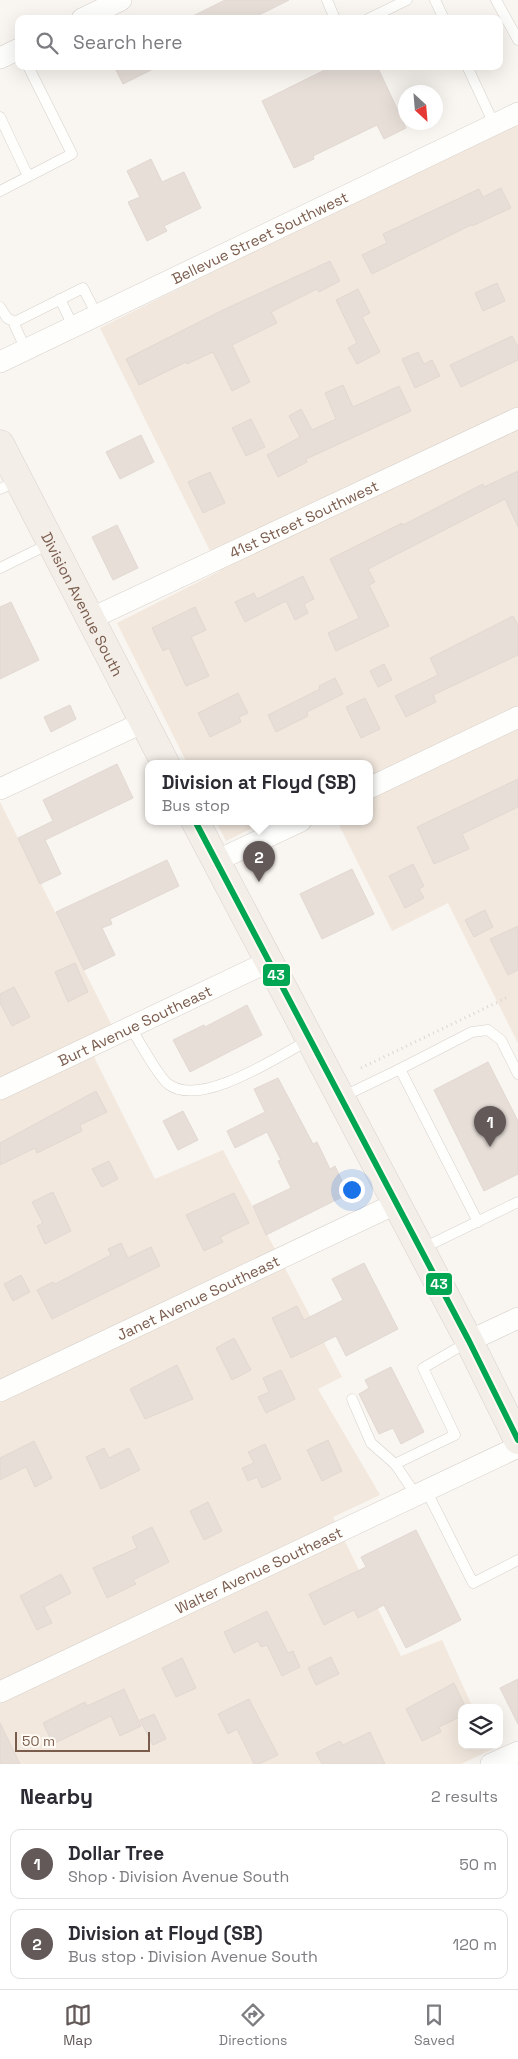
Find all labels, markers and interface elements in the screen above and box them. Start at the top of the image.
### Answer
search box [15,15,503,70]
icon: search [33,29,61,57]
text: Search here [73,30,183,55]
north arrow [398,85,443,130]
street label: Bellevue Street Southwest [168,187,351,288]
street label: 41st Street Southwest [226,475,381,562]
street label: Division Avenue South [38,529,128,679]
popup [145,760,373,825]
text: Division at Floyd (SB) [162,770,356,795]
text: Bus stop [162,795,230,816]
pin: 2 [243,841,275,882]
line badge: 43 [262,963,291,987]
text: 43 [267,966,285,984]
street label: Burt Avenue Southeast [55,981,215,1070]
pin: 1 [474,1106,506,1147]
your location [339,1177,365,1203]
street label: Janet Avenue Southeast [113,1251,283,1344]
line badge: 43 [425,1272,453,1296]
text: 43 [430,1275,448,1293]
street label: Walter Avenue Southeast [172,1522,345,1617]
map controls [458,1704,503,1749]
button: layers [458,1704,503,1749]
scale bar [15,1729,150,1752]
text: 50 m [22,1732,55,1750]
text: Nearby [20,1783,93,1810]
text: 2 results [431,1786,498,1807]
text: Dollar Tree [68,1841,164,1866]
text: 1 [33,1854,41,1875]
text: 50 m [459,1854,497,1875]
text: Shop · Division Avenue South [68,1866,289,1887]
text: Division at Floyd (SB) [68,1921,263,1946]
text: 2 [32,1934,42,1955]
text: 120 m [453,1934,497,1955]
text: Bus stop · Division Avenue South [68,1946,318,1967]
tab: Map [63,2001,92,2049]
tab: Directions [219,2001,287,2049]
tab: Saved [414,2001,455,2049]

